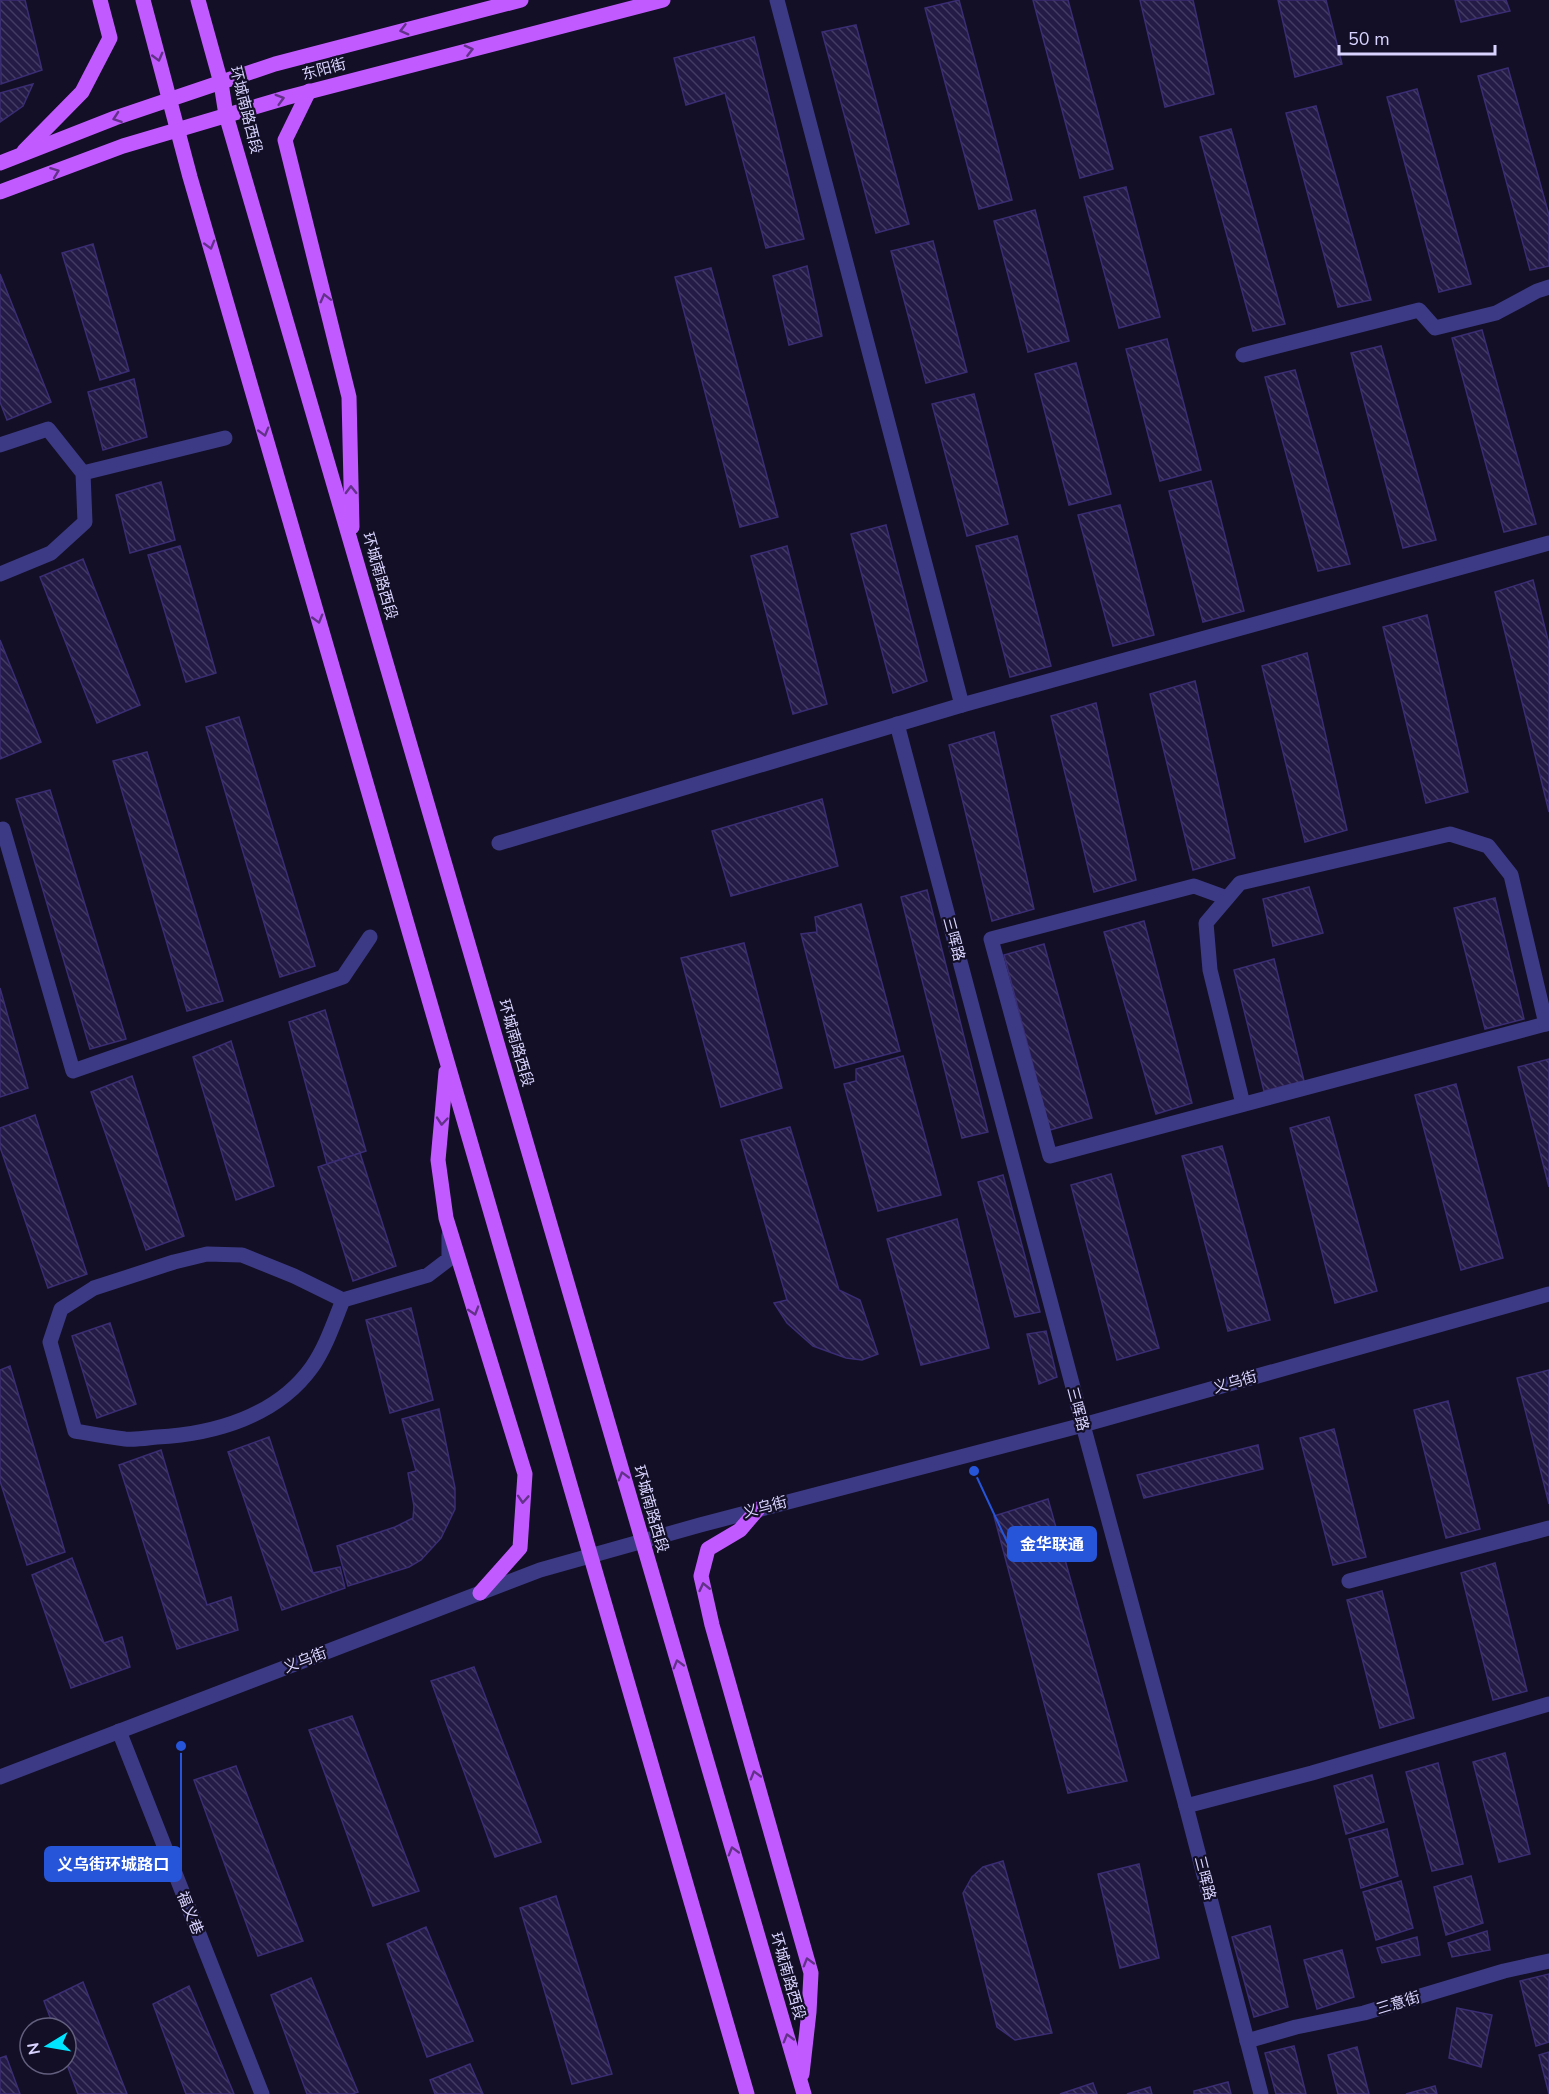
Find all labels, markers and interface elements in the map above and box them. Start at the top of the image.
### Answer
scale bar [1339,18,1495,56]
one-way arrow [399,23,409,36]
text: 50 m [1348,27,1390,51]
one-way arrow [463,45,474,57]
one-way arrow [150,51,163,61]
street label: 东阳街 [300,54,348,84]
street label: 环城南路西段 [225,64,267,156]
one-way arrow [274,94,285,106]
one-way arrow [112,111,123,124]
one-way arrow [49,166,59,179]
one-way arrow [203,239,215,249]
one-way arrow [319,293,332,303]
one-way arrow [257,426,269,437]
one-way arrow [345,485,358,494]
street label: 环城南路西段 [358,530,402,622]
one-way arrow [311,613,323,624]
street label: 三晖路 [939,915,969,963]
street label: 环城南路西段 [494,997,538,1089]
one-way arrow [436,1117,449,1126]
one-way arrow [467,1305,480,1316]
street label: 义乌街 [1211,1366,1259,1398]
street label: 三晖路 [1063,1385,1093,1433]
street label: 环城南路西段 [629,1463,673,1555]
one-way arrow [618,1472,630,1482]
street label: 义乌街 [741,1492,789,1522]
one-way arrow [517,1494,530,1503]
callout: 金华联通 [1008,1527,1096,1561]
text: 金华联通 [1020,1534,1084,1556]
one-way arrow [698,1582,711,1592]
street label: 义乌街 [280,1643,330,1677]
one-way arrow [673,1659,685,1670]
one-way arrow [749,1770,762,1780]
one-way arrow [728,1846,740,1857]
callout: 义乌街环城路口 [45,1847,181,1881]
text: 义乌街环城路口 [57,1854,169,1876]
street label: 三晖路 [1190,1854,1220,1902]
street label: 福义巷 [172,1888,208,1938]
street label: 环城南路西段 [766,1930,810,2022]
one-way arrow [803,1957,815,1968]
street label: 三意街 [1374,1987,1422,2019]
north arrow [18,2016,78,2076]
one-way arrow [783,2033,795,2044]
text: N [22,2041,46,2057]

